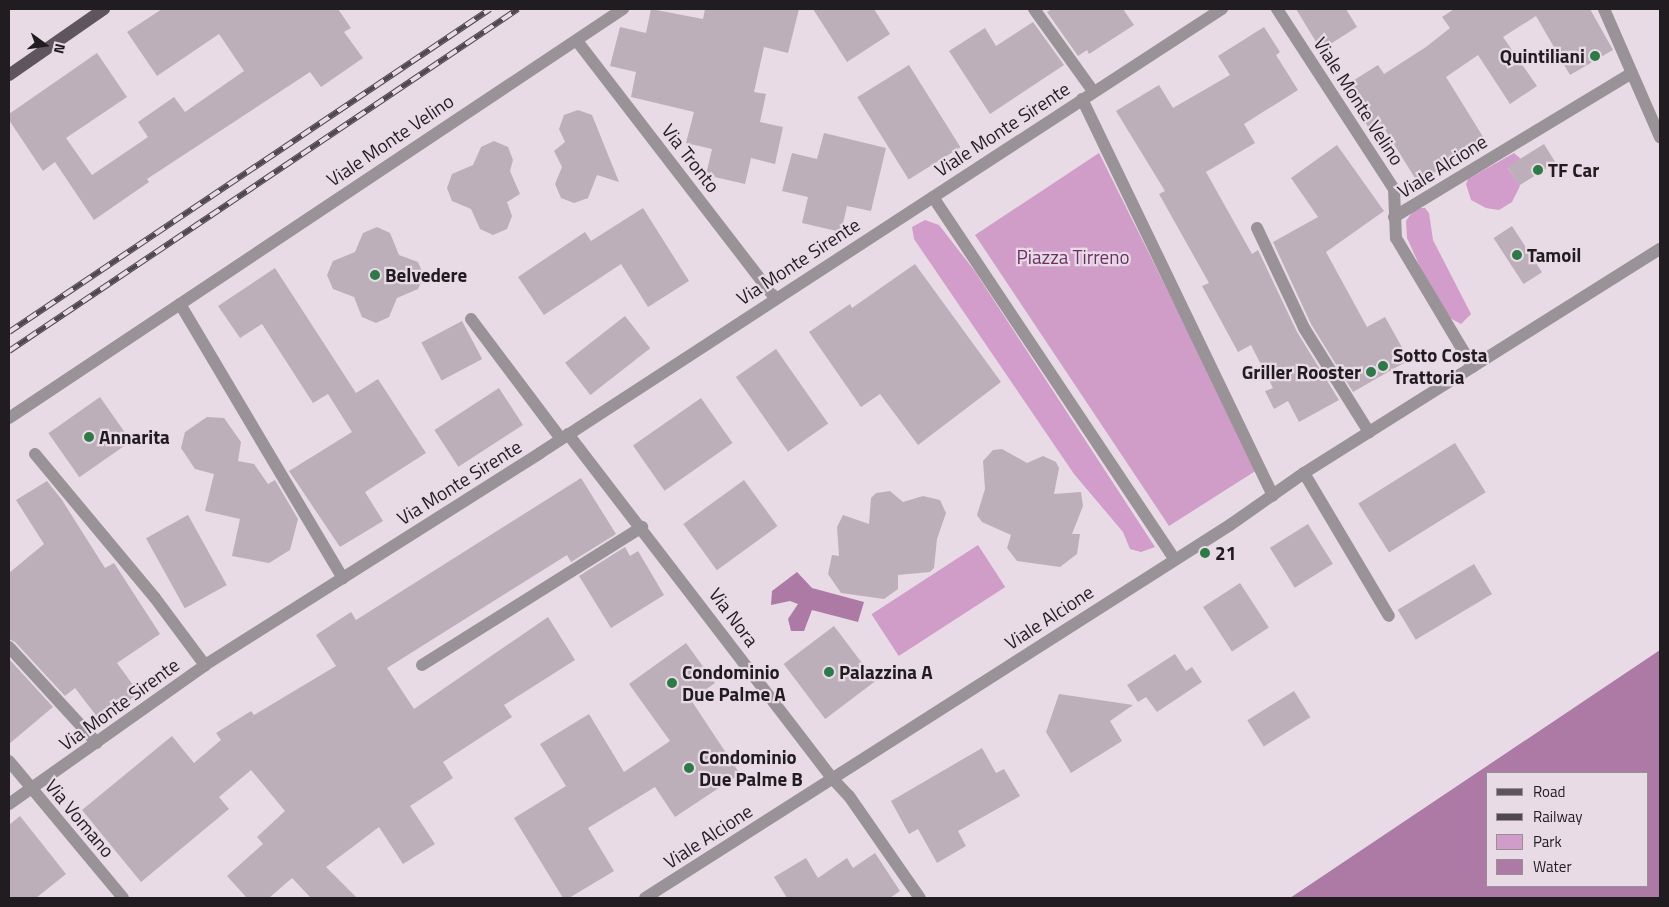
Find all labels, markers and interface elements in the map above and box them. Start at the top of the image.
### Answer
north arrow [20,20,70,70]
street label: Viale Monte Velino [1309,33,1409,169]
text: N [49,41,71,56]
place label: Quintiliani [1500,45,1585,67]
marker: Quintiliani [1589,50,1601,62]
street label: Viale Monte Sirente [930,77,1074,181]
street label: Viale Monte Velino [322,89,458,191]
street label: Via Tronto [657,119,725,197]
street label: Viale Alcione [1393,130,1491,202]
place label: TF Car [1548,159,1599,181]
marker: TF Car [1532,164,1544,176]
street label: Via Monte Sirente [732,213,864,309]
place label: Tamoil [1527,244,1581,266]
park label: Piazza Tirreno [1017,246,1129,268]
marker: Tamoil [1511,249,1523,261]
place label: Belvedere [385,264,467,286]
marker: Belvedere [369,269,381,281]
place label: Sotto Costa Trattoria [1393,344,1487,388]
marker: Sotto Costa Trattoria [1377,360,1389,372]
place label: Griller Rooster [1242,361,1361,383]
marker: Griller Rooster [1365,366,1377,378]
place label: Annarita [99,426,170,448]
marker: Annarita [83,431,95,443]
street label: Via Monte Sirente [393,435,525,529]
place label: 21 [1215,542,1236,564]
marker: 21 [1199,547,1211,559]
street label: Viale Alcione [1000,580,1098,654]
street label: Via Nora [704,583,764,651]
street label: Via Monte Sirente [55,653,183,755]
place label: Condominio Due Palme A [682,661,786,705]
place label: Palazzina A [839,661,933,683]
marker: Palazzina A [823,666,835,678]
marker: Condominio Due Palme A [666,677,678,689]
place label: Condominio Due Palme B [699,746,803,790]
marker: Condominio Due Palme B [683,762,695,774]
legend [1486,772,1649,887]
street label: Via Vomano [41,774,119,862]
text: Road [1533,780,1565,803]
street label: Viale Alcione [659,799,757,873]
text: Railway [1533,805,1583,828]
text: Park [1533,830,1562,853]
text: Water [1533,855,1572,878]

